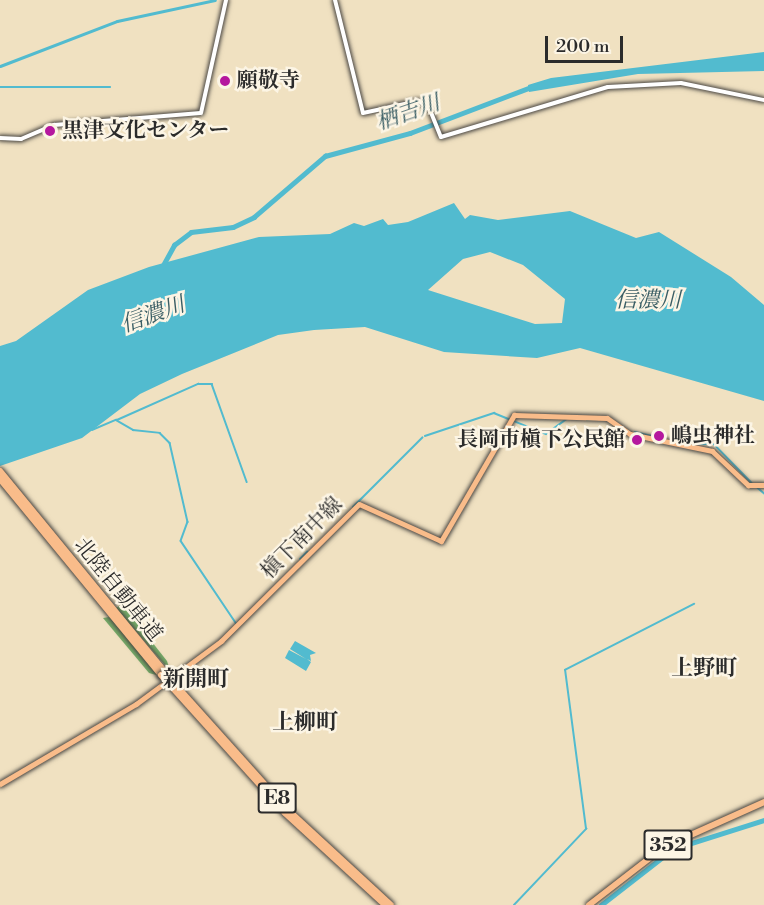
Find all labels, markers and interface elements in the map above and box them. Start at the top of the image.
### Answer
scale bar [548,24,626,62]
text: 200 m [556,35,610,58]
place label: 願敬寺 [237,68,300,94]
marker: 願敬寺 [218,74,232,88]
water label: 栖吉川 [373,90,443,136]
place label: 黒津文化センター [62,118,230,144]
marker: 黒津文化センター [43,124,57,138]
water label: 信濃川 [615,288,681,314]
water label: 信濃川 [117,291,189,339]
place label: 嶋虫神社 [671,423,755,449]
place label: 長岡市槇下公民館 [457,427,625,453]
marker: 嶋虫神社 [652,429,666,443]
marker: 長岡市槇下公民館 [630,433,644,447]
street label: 槇下南中線 [256,492,348,584]
street label: 北陸自動車道 [69,533,167,647]
district label: 上野町 [671,656,737,682]
district label: 新開町 [163,667,229,693]
district label: 上柳町 [272,710,338,736]
road number: E8 [258,781,296,815]
road number: 352 [642,828,694,862]

